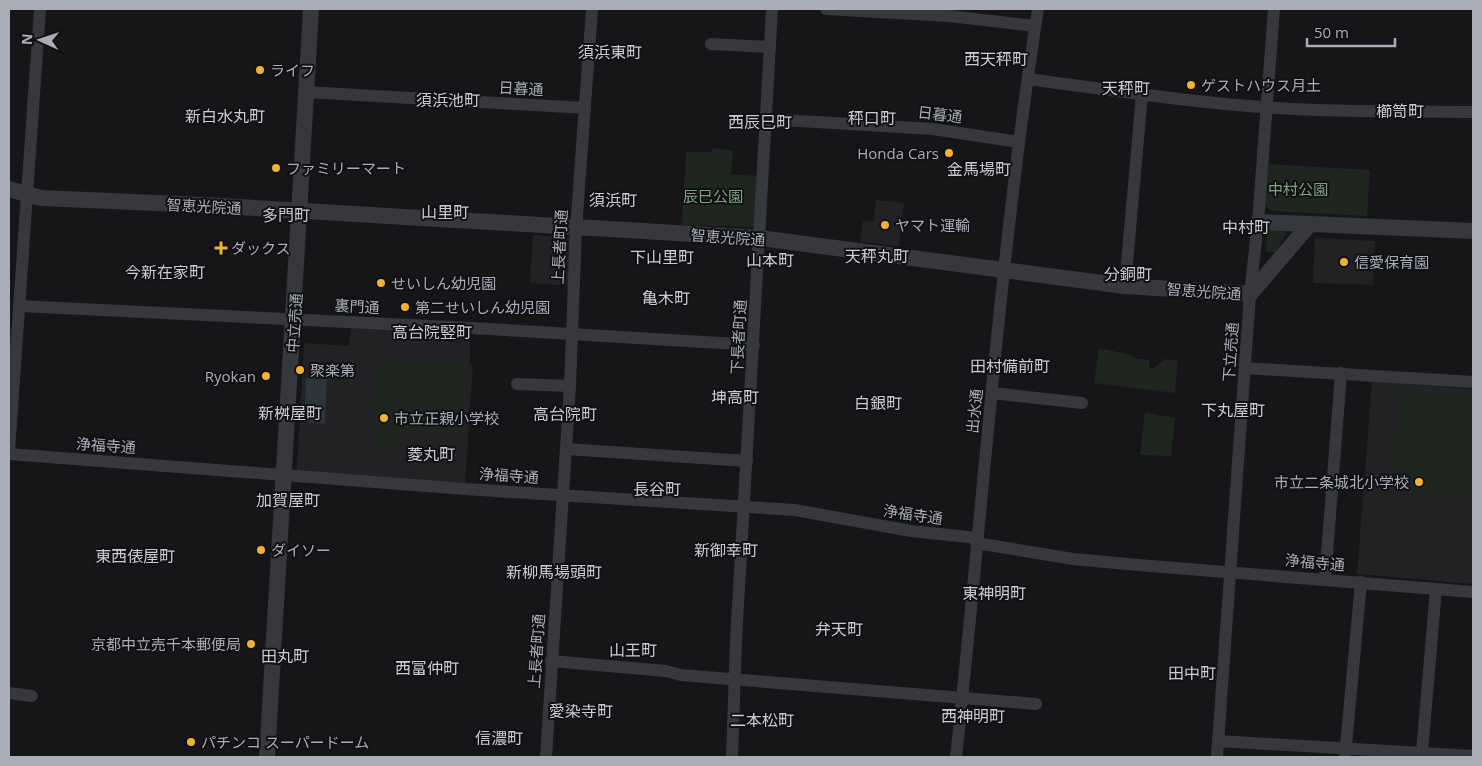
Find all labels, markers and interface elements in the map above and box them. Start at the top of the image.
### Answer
north arrow [15,15,65,65]
scale bar [1307,15,1394,47]
text: 50 m [1314,22,1349,42]
text: N [17,33,36,45]
district label: 須浜東町 [578,41,642,63]
district label: 西天秤町 [964,48,1028,70]
place label: ライフ [270,60,315,80]
marker: ライフ [254,64,266,76]
place label: ゲストハウス月土 [1201,75,1321,95]
street label: 日暮通 [498,77,544,99]
district label: 天秤町 [1102,77,1150,99]
marker: ゲストハウス月土 [1185,79,1197,91]
district label: 須浜池町 [416,89,480,111]
district label: 櫛笥町 [1376,100,1424,122]
street label: 日暮通 [916,101,964,127]
district label: 新白水丸町 [185,105,265,127]
district label: 秤口町 [848,107,896,129]
district label: 西辰巳町 [728,111,792,133]
place label: Honda Cars [857,143,939,163]
marker: Honda Cars [943,147,955,159]
place label: ファミリーマート [286,158,406,178]
district label: 金馬場町 [947,158,1011,180]
marker: ファミリーマート [270,162,282,174]
park label: 中村公園 [1268,179,1328,199]
park label: 辰巳公園 [683,186,743,206]
district label: 須浜町 [589,189,637,211]
street label: 智恵光院通 [166,194,242,218]
district label: 山里町 [421,201,469,223]
district label: 多門町 [262,204,310,226]
street label: 上長者町通 [547,209,571,285]
place label: ヤマト運輸 [895,215,970,235]
district label: 中村町 [1222,216,1270,238]
marker: ヤマト運輸 [879,219,891,231]
street label: 智恵光院通 [690,224,766,250]
place label: ダックス [231,238,291,258]
marker: ダックス [215,242,227,254]
district label: 天秤丸町 [845,245,909,267]
district label: 下山里町 [630,246,694,268]
district label: 山本町 [746,249,794,271]
place label: 信愛保育園 [1354,252,1429,272]
marker: 信愛保育園 [1338,256,1350,268]
district label: 今新在家町 [125,261,205,283]
district label: 分銅町 [1104,263,1152,285]
place label: せいしん幼児園 [391,273,496,293]
marker: せいしん幼児園 [375,277,387,289]
street label: 智恵光院通 [1166,278,1242,304]
district label: 亀木町 [642,287,690,309]
street label: 中立売通 [282,292,306,354]
street label: 裏門通 [334,295,380,317]
place label: 第二せいしん幼児園 [415,297,550,317]
street label: 下長者町通 [726,299,750,375]
marker: 第二せいしん幼児園 [399,301,411,313]
district label: 高台院竪町 [392,321,472,343]
street label: 下立売通 [1218,321,1242,383]
district label: 田村備前町 [970,355,1050,377]
place label: 聚楽第 [310,360,355,380]
marker: 聚楽第 [294,364,306,376]
place label: Ryokan [205,366,256,386]
marker: Ryokan [260,370,272,382]
district label: 坤高町 [711,386,759,408]
street label: 出水通 [962,388,986,434]
district label: 白銀町 [854,392,902,414]
district label: 下丸屋町 [1201,399,1265,421]
district label: 新桝屋町 [258,402,322,424]
district label: 高台院町 [533,403,597,425]
place label: 市立正親小学校 [394,408,499,428]
marker: 市立正親小学校 [378,412,390,424]
street label: 浄福寺通 [75,433,137,457]
district label: 菱丸町 [407,443,455,465]
street label: 浄福寺通 [478,463,540,487]
place label: 市立二条城北小学校 [1274,472,1409,492]
marker: 市立二条城北小学校 [1413,476,1425,488]
district label: 長谷町 [633,478,681,500]
district label: 加賀屋町 [256,489,320,511]
street label: 浄福寺通 [882,500,944,528]
district label: 新御幸町 [694,539,758,561]
place label: ダイソー [271,540,331,560]
marker: ダイソー [255,544,267,556]
district label: 東西俵屋町 [95,545,175,567]
street label: 浄福寺通 [1284,549,1346,575]
district label: 新柳馬場頭町 [506,561,602,583]
district label: 東神明町 [962,582,1026,604]
street label: 上長者町通 [523,613,549,689]
district label: 弁天町 [815,618,863,640]
place label: 京都中立売千本郵便局 [91,634,241,654]
marker: 京都中立売千本郵便局 [245,638,257,650]
district label: 山王町 [609,639,657,661]
district label: 田丸町 [261,645,309,667]
district label: 西富仲町 [395,657,459,679]
district label: 田中町 [1168,662,1216,684]
district label: 愛染寺町 [549,700,613,722]
district label: 西神明町 [941,705,1005,727]
district label: 二本松町 [730,709,794,731]
district label: 信濃町 [475,727,523,749]
place label: パチンコ スーパードーム [201,732,369,752]
marker: パチンコ スーパードーム [185,736,197,748]

